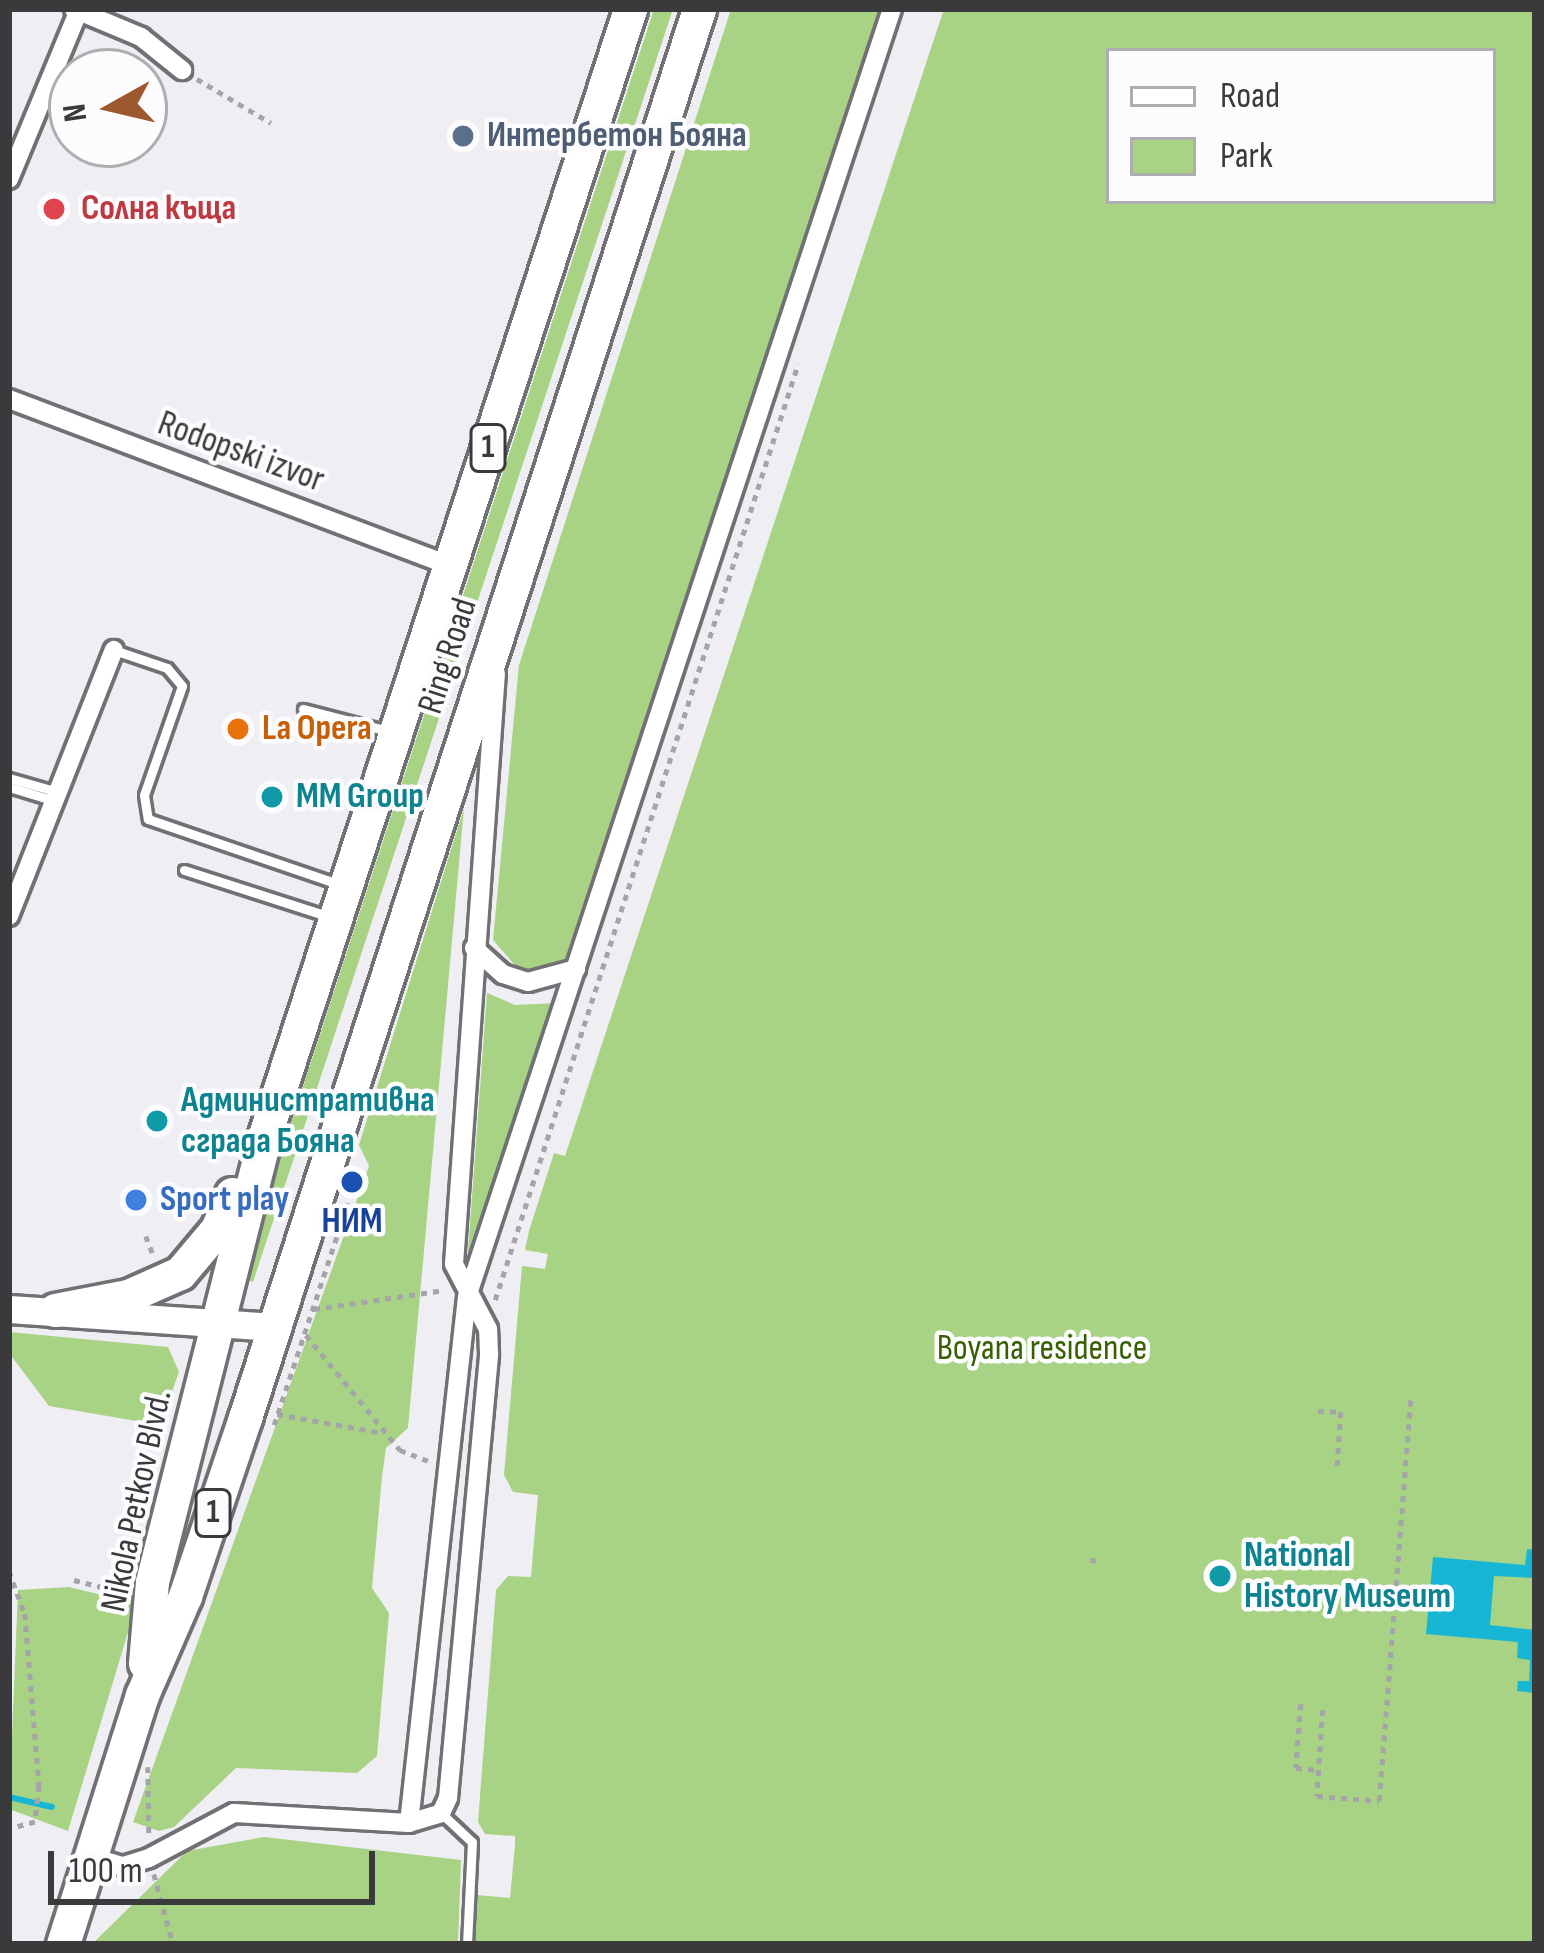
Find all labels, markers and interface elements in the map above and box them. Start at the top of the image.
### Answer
north arrow [48,48,168,168]
legend [1106,48,1496,204]
text: Road [1220,75,1280,118]
text: N [54,101,96,124]
place label: Интербетон Бояна [487,114,747,158]
marker: Интербетон Бояна [450,123,476,149]
text: Park [1220,135,1273,178]
place label: Солна къща [81,187,236,231]
marker: Солна къща [38,193,70,225]
street label: Rodopski izvor [152,402,330,502]
road number: 1 [467,421,509,475]
street label: Ring Road [409,593,487,719]
place label: La Opera [262,707,372,751]
marker: La Opera [225,716,251,742]
place label: MM Group [296,775,424,819]
marker: MM Group [259,784,285,810]
place label: Административна сграда Бояна [181,1078,435,1163]
marker: Административна сграда Бояна [144,1108,170,1134]
marker: НИМ [339,1169,365,1195]
place label: Sport play [160,1178,289,1222]
marker: Sport play [123,1187,149,1213]
place label: НИМ [321,1200,383,1244]
park label: Boyana residence [937,1327,1147,1371]
street label: Nikola Petkov Blvd. [92,1386,182,1616]
road number: 1 [192,1486,234,1540]
place label: National History Museum [1244,1533,1451,1618]
marker: National History Museum [1207,1563,1233,1589]
scale bar [54,1827,381,1901]
text: 100 m [69,1850,143,1893]

